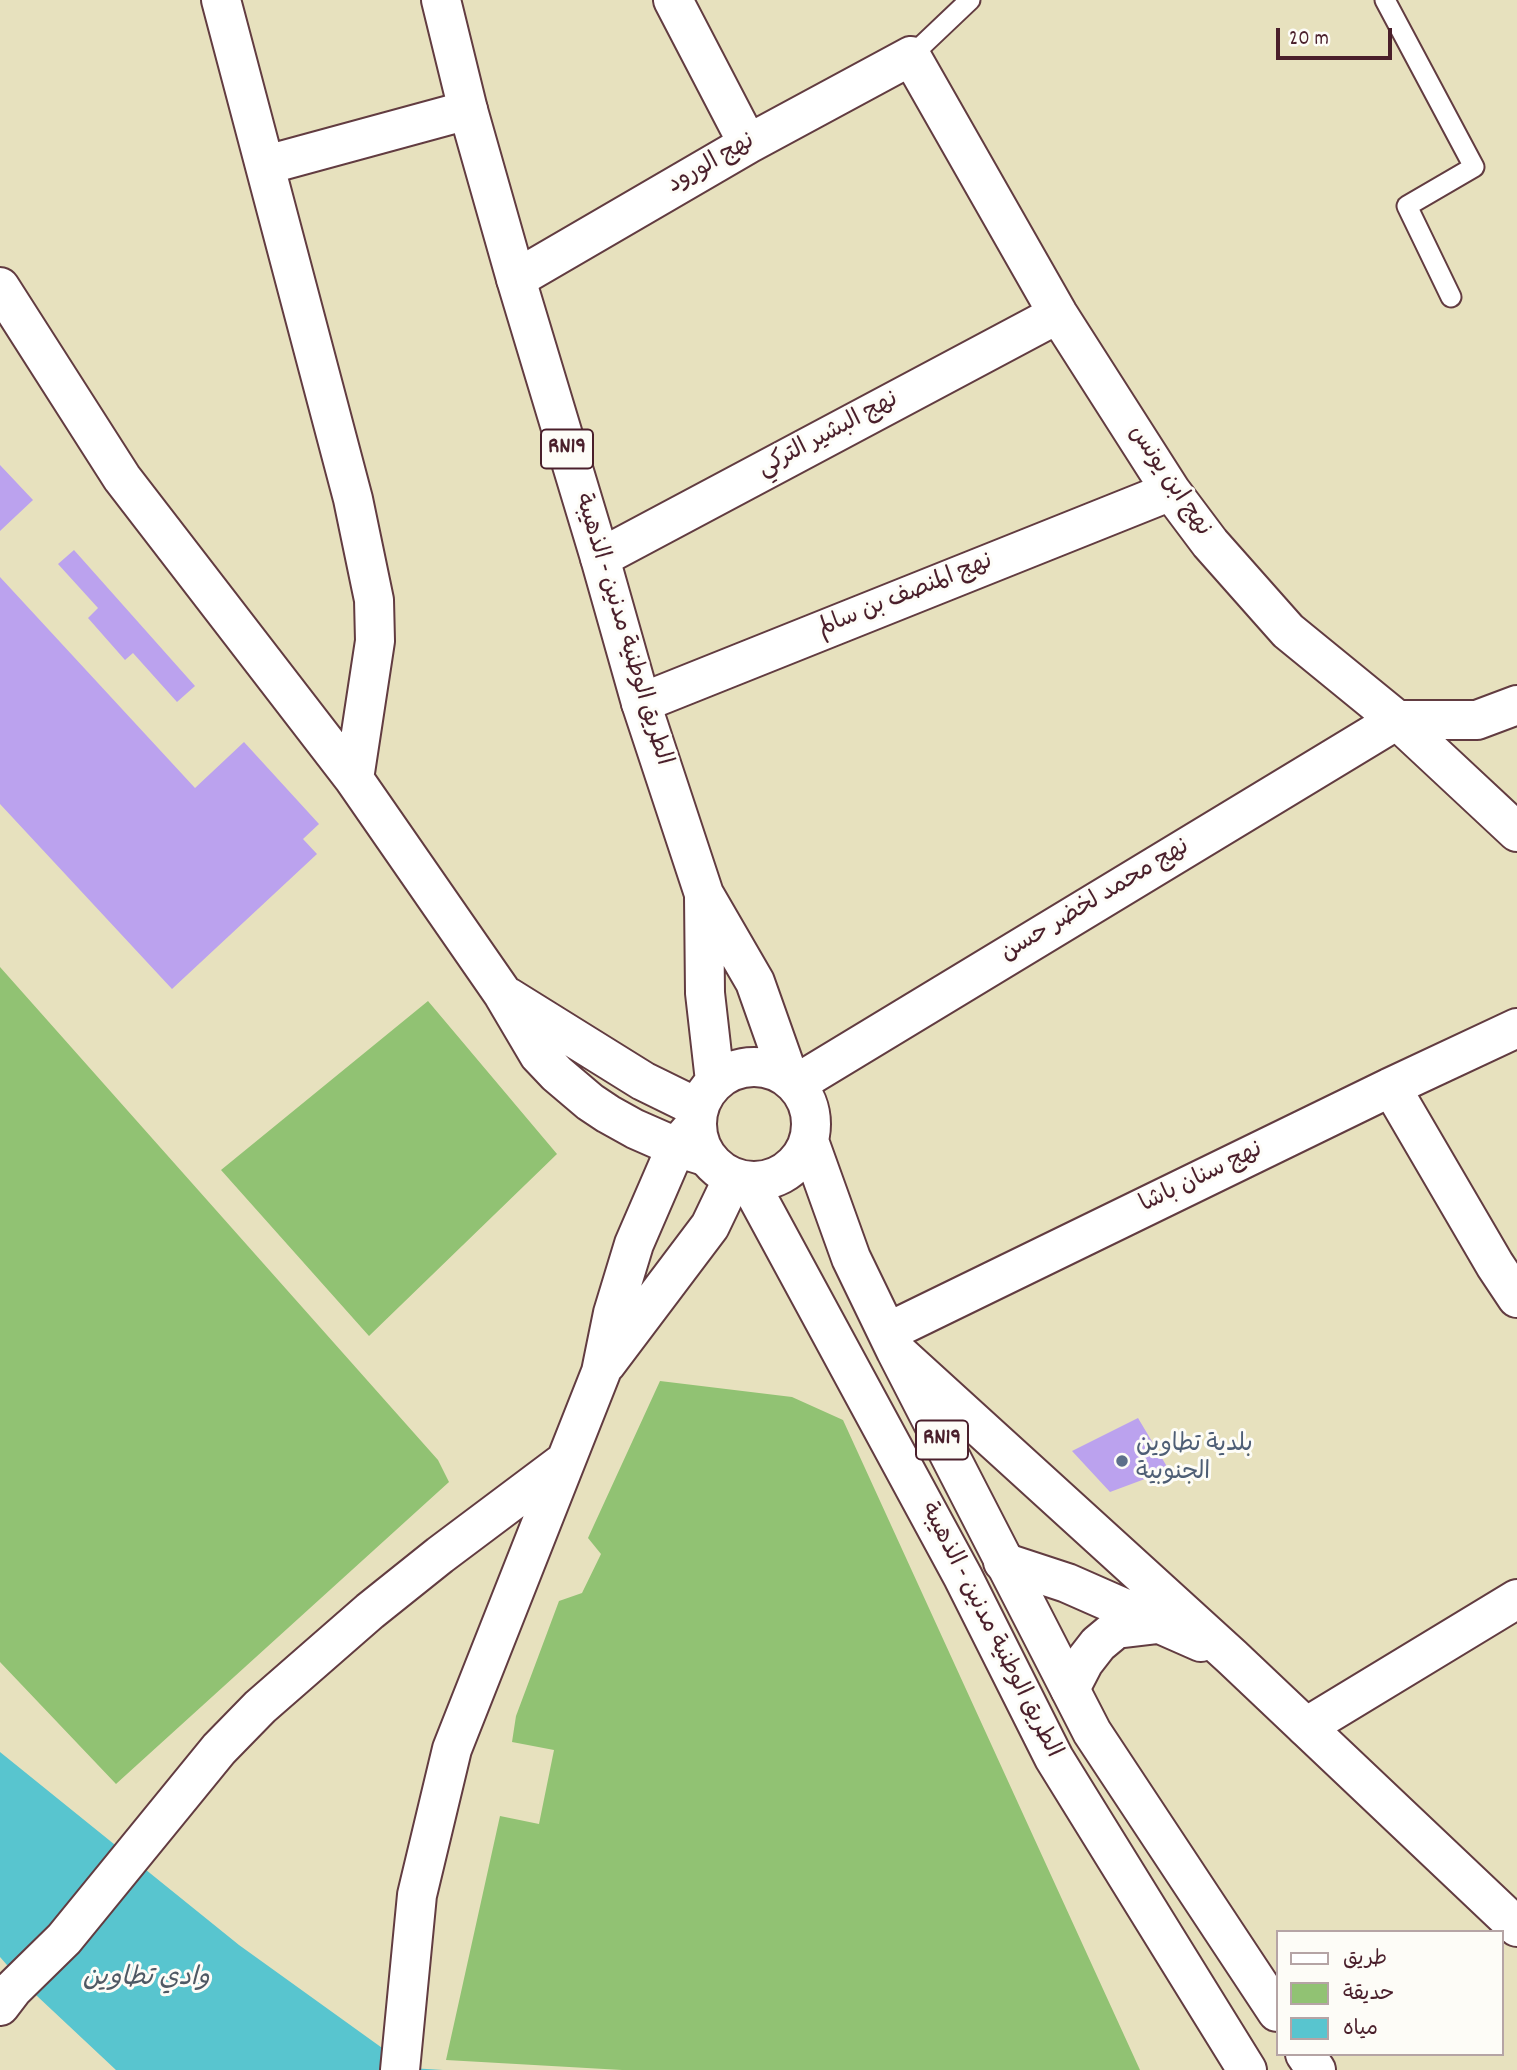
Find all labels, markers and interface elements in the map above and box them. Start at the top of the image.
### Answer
scale bar [1279,14,1394,58]
text: 20 m [1289,25,1329,55]
street label: نهج الورود [663,128,761,202]
street label: نهج البشير التركي [754,387,904,485]
street label: نهج ابن يونس [1120,421,1216,543]
road number: RN19 [541,430,593,468]
street label: الطريق الوطنية مدنين - الذهيبة [566,491,676,769]
street label: نهج المنصف بن سالم [814,549,998,645]
street label: نهج محمد لخضر حسن [996,834,1196,970]
street label: نهج سنان باشا [1136,1137,1268,1221]
road number: RN19 [916,1420,968,1460]
place label: بلدية تطاوين الجنوبية [1136,1433,1253,1489]
marker: بلدية تطاوين الجنوبية [1114,1453,1130,1469]
street label: الطريق الوطنية مدنين - الذهيبة [912,1499,1066,1763]
legend [1276,1930,1503,2056]
text: طريق [1343,1945,1387,1975]
water label: وادي تطاوين [83,1964,209,1996]
text: حديقة [1343,1980,1394,2010]
text: مياه [1343,2015,1378,2045]

